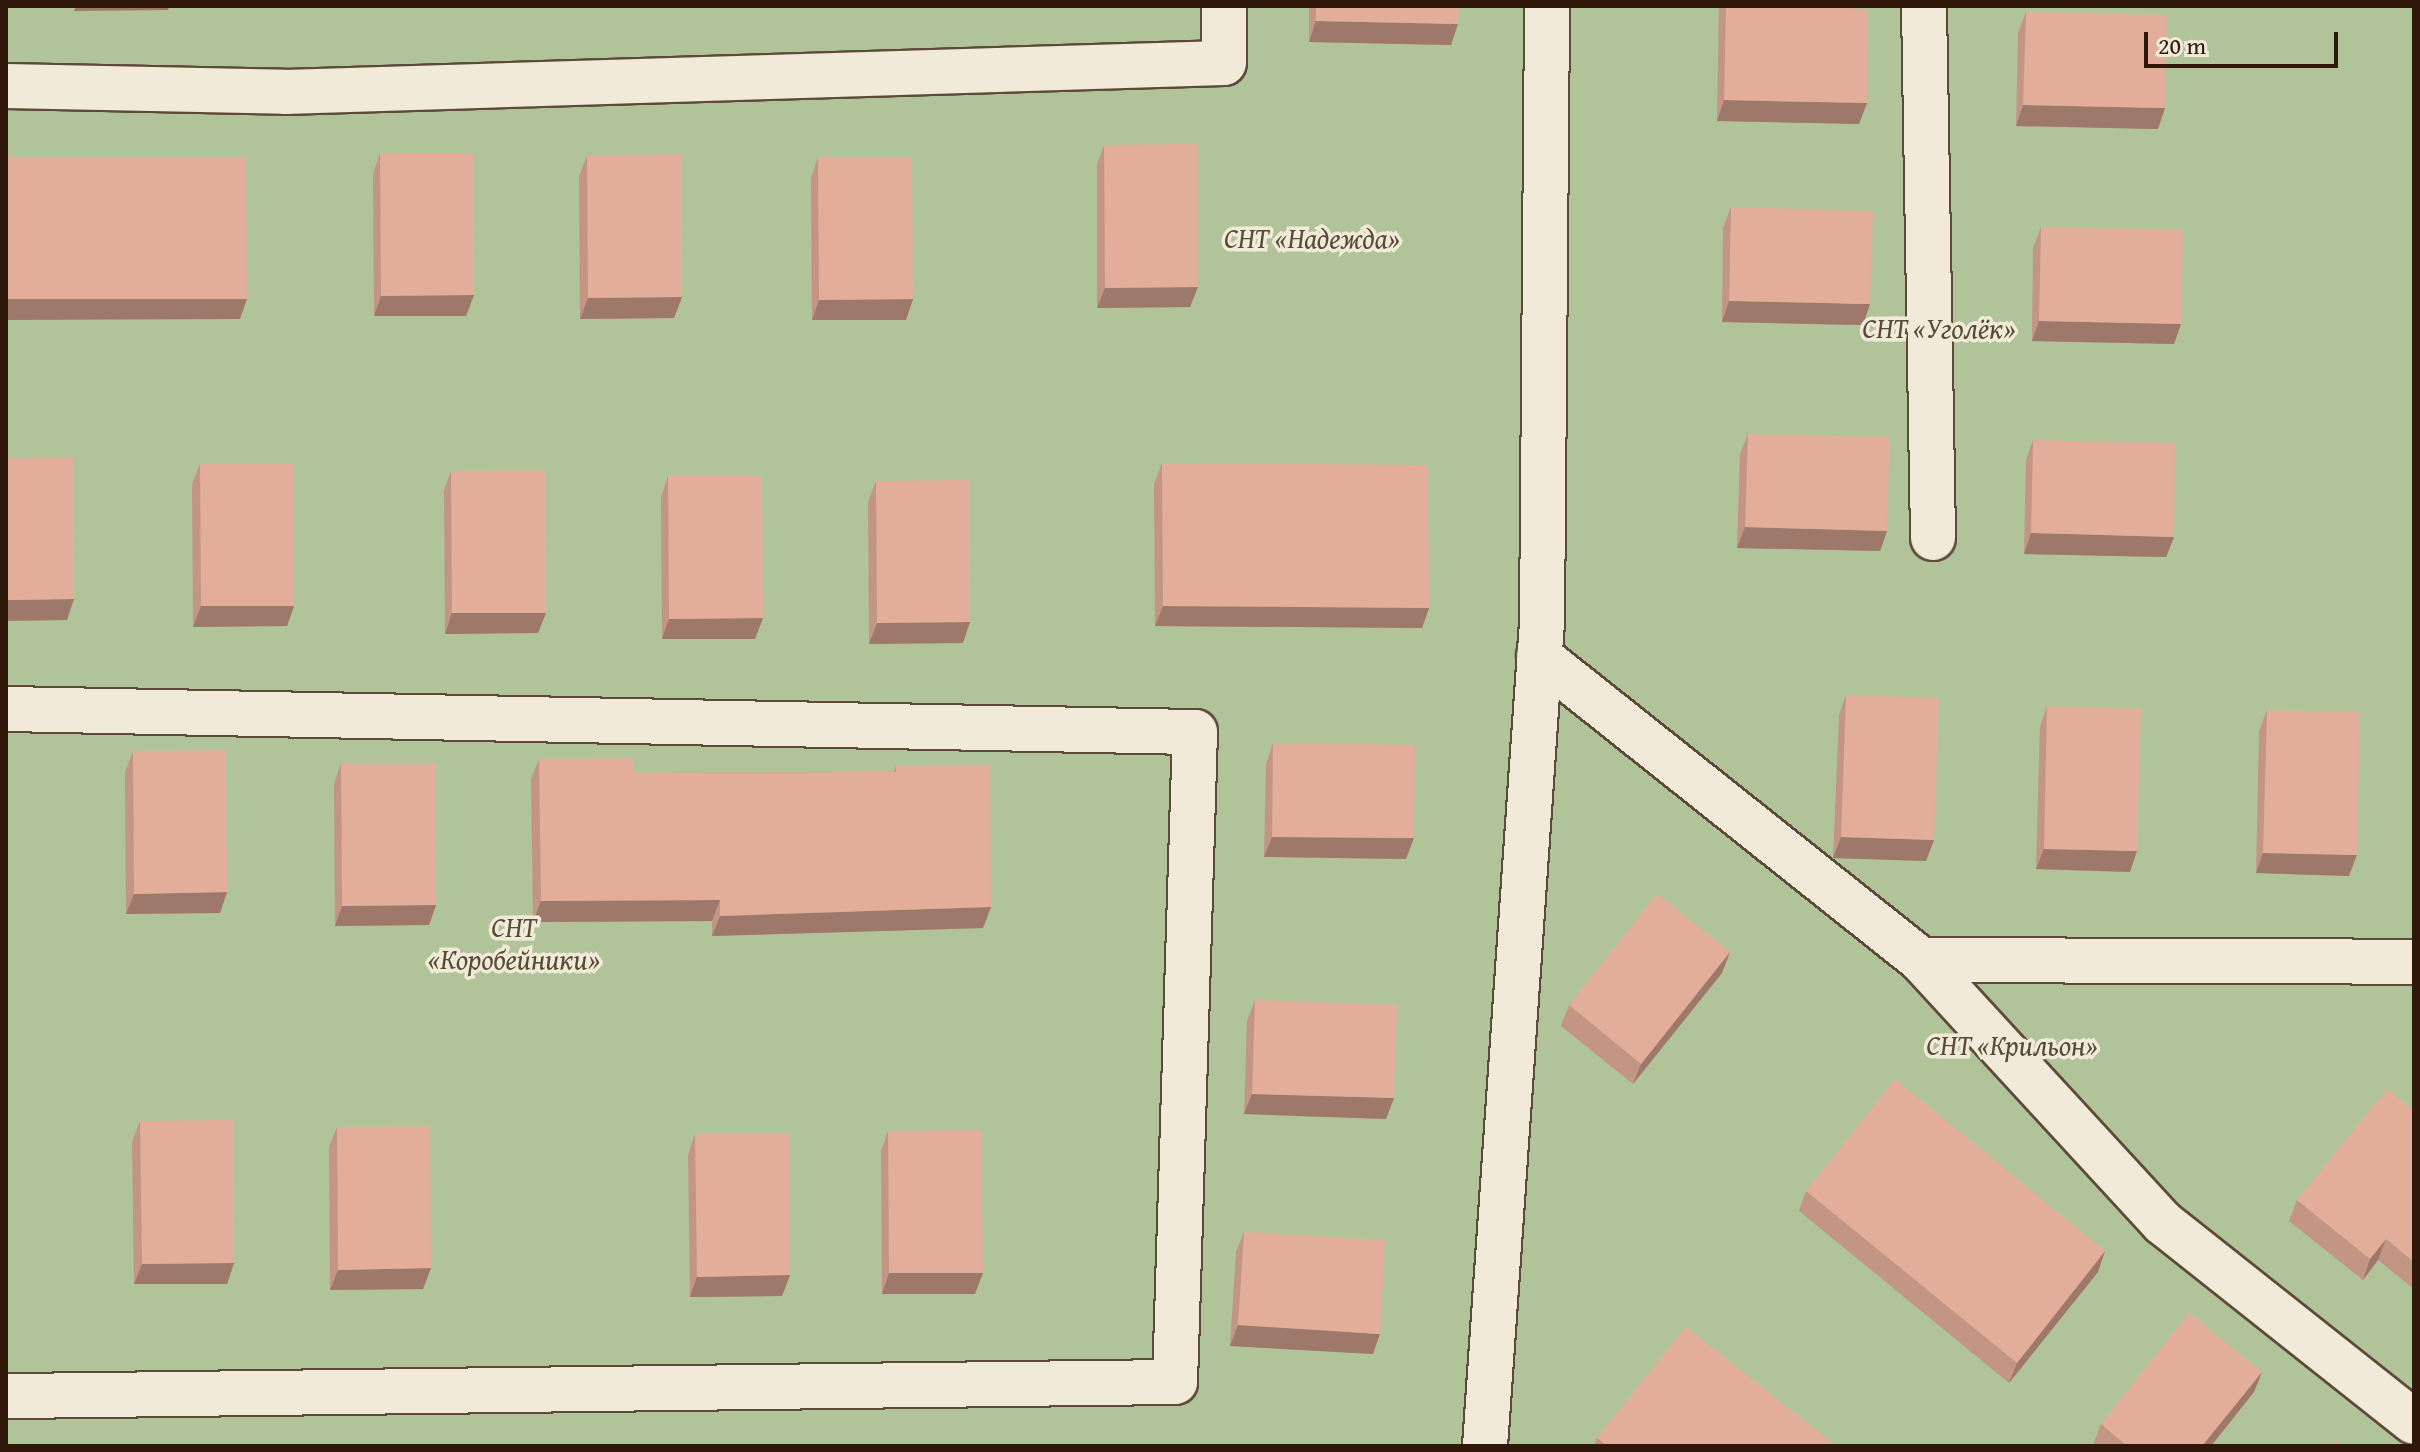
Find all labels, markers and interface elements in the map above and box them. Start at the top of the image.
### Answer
scale bar [2148,16,2342,66]
text: 20 m [2158,28,2206,63]
park label: СНТ «Надежда» [1224,221,1400,255]
park label: СНТ «Уголёк» [1862,311,2016,345]
park label: СНТ «Коробейники» [428,910,600,976]
park label: СНТ «Крильон» [1926,1028,2098,1062]

